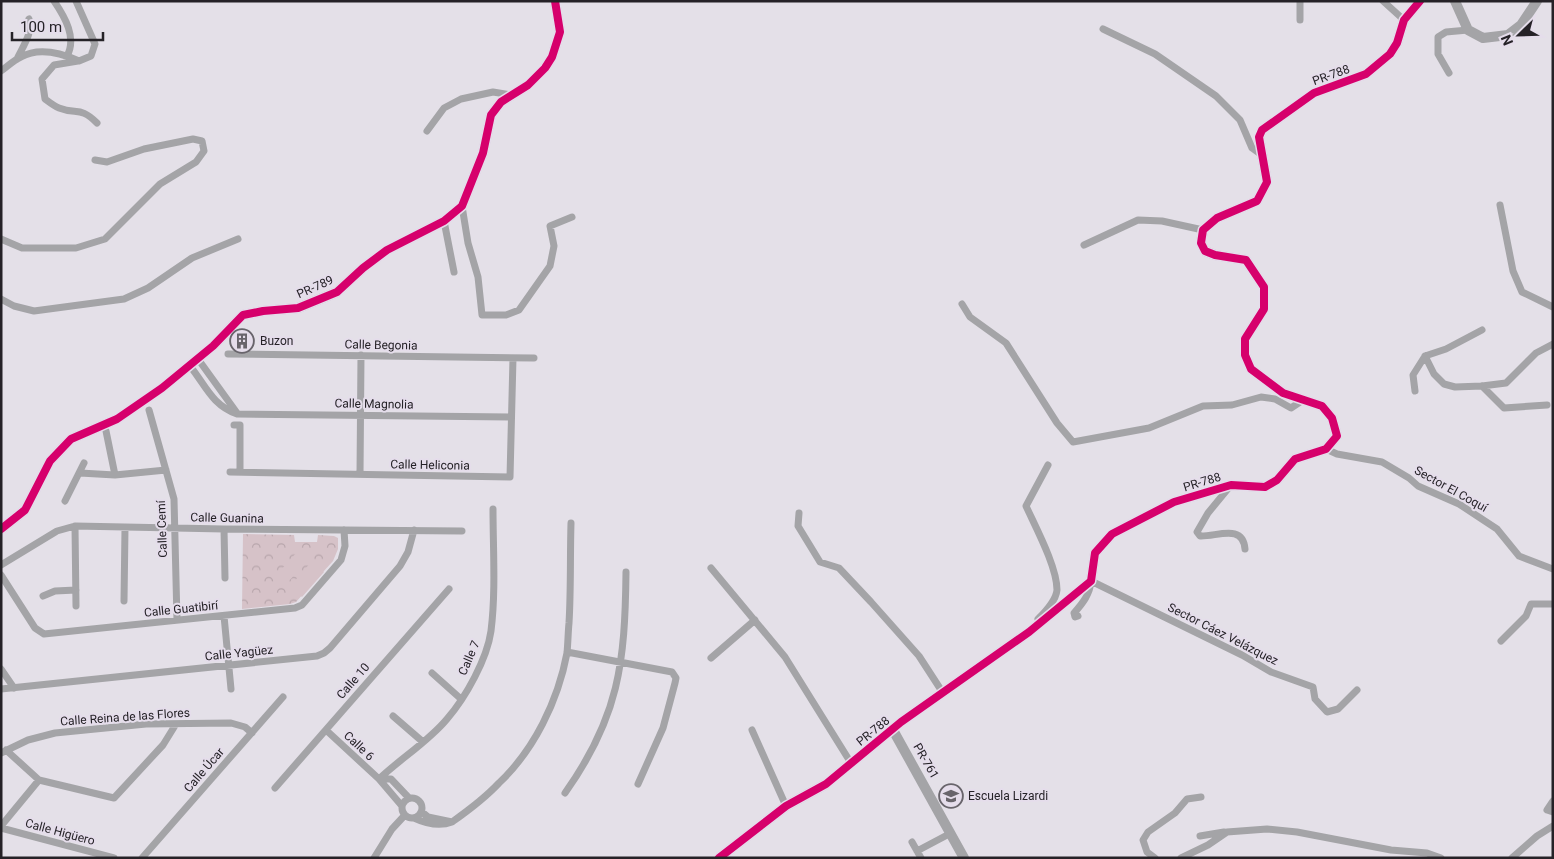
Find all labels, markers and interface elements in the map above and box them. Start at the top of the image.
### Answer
scale bar [12,10,104,42]
north arrow [1494,10,1544,60]
text: 100 m [20,18,62,36]
text: N [1498,32,1516,48]
street label: PR-788 [1311,62,1352,88]
street label: PR-789 [295,273,335,301]
building icon: Buzon [229,328,255,354]
place label: Buzon [260,334,293,348]
street label: Calle Begonia [344,337,418,353]
street label: Calle Magnolia [334,396,414,412]
street label: Calle Heliconia [390,457,470,473]
street label: Sector El Coquí [1412,463,1491,515]
street label: PR-788 [1182,470,1223,494]
street label: Calle Cemí [154,499,170,558]
street label: Calle Guanina [190,510,264,526]
street label: Calle Guatibirí [143,598,220,620]
street label: Sector Cáez Velázquez [1166,600,1281,668]
street label: Calle 7 [455,638,483,677]
street label: Calle Yagüez [204,642,274,664]
street label: Calle 10 [334,660,373,702]
street label: Calle Reina de las Flores [60,705,190,729]
street label: PR-788 [854,713,893,749]
street label: Calle 6 [341,729,377,764]
street label: PR-761 [910,741,942,781]
street label: Calle Úcar [180,744,227,795]
school or university icon: Escuela Lizardi [938,783,964,809]
place label: Escuela Lizardi [968,789,1048,803]
street label: Calle Higüero [24,816,96,848]

